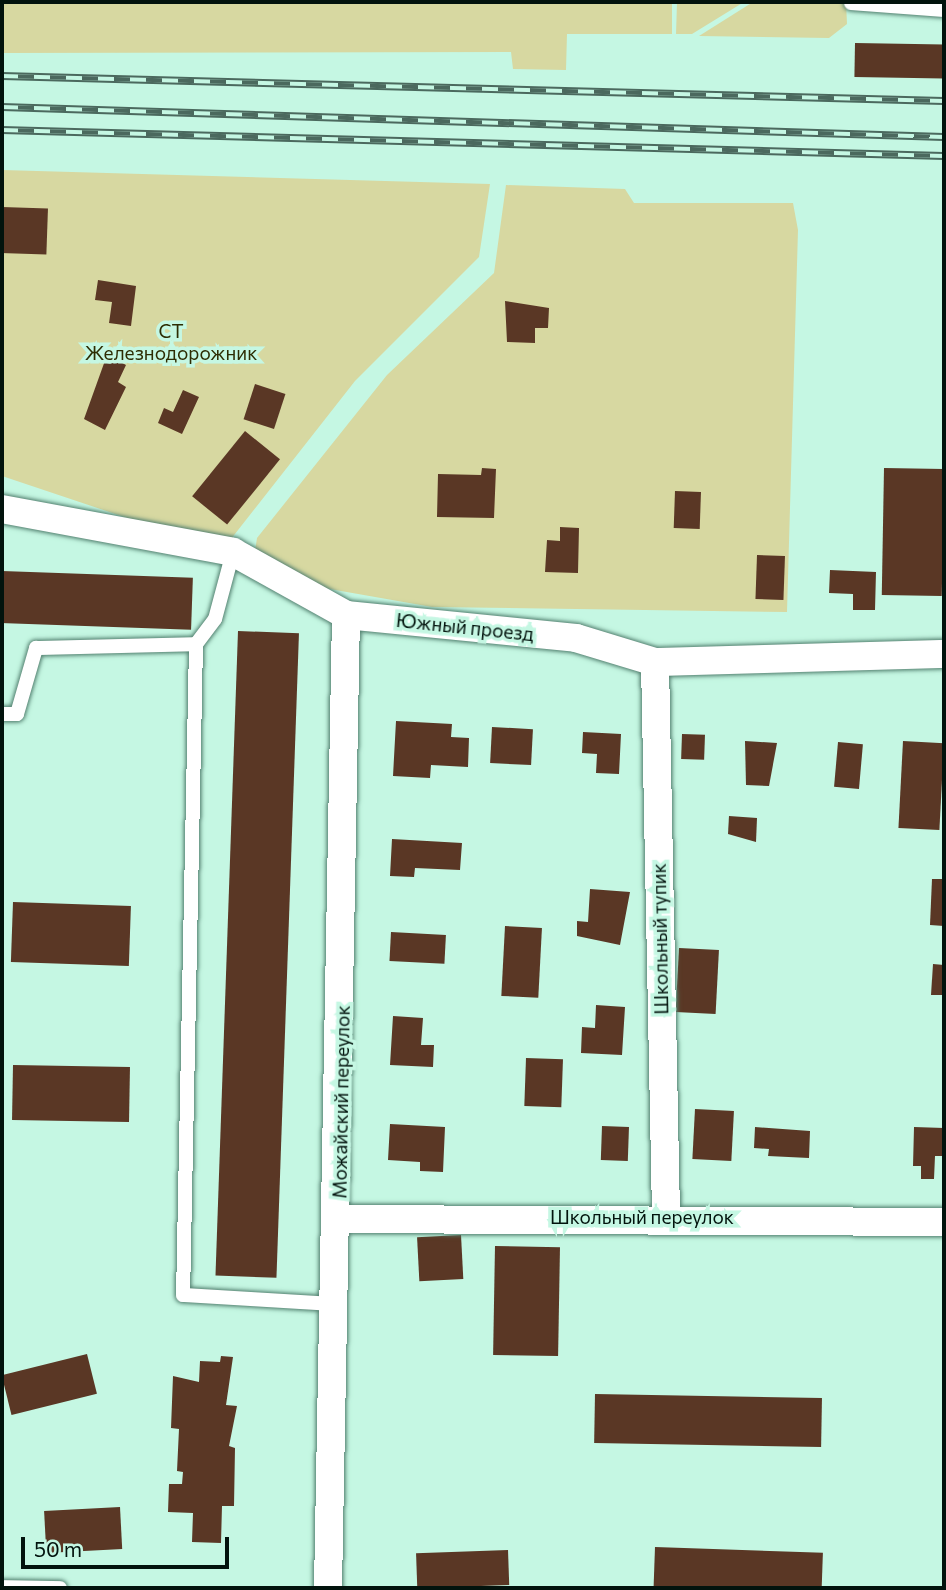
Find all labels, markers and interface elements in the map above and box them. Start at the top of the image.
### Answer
park label: СТ Железнодорожник [85,320,257,364]
street label: Южный проезд [395,608,535,646]
street label: Школьный тупик [647,863,673,1015]
street label: Можайский переулок [328,1005,354,1199]
street label: Школьный переулок [550,1206,734,1228]
scale bar [24,1524,233,1568]
text: 50 m [34,1536,82,1561]

